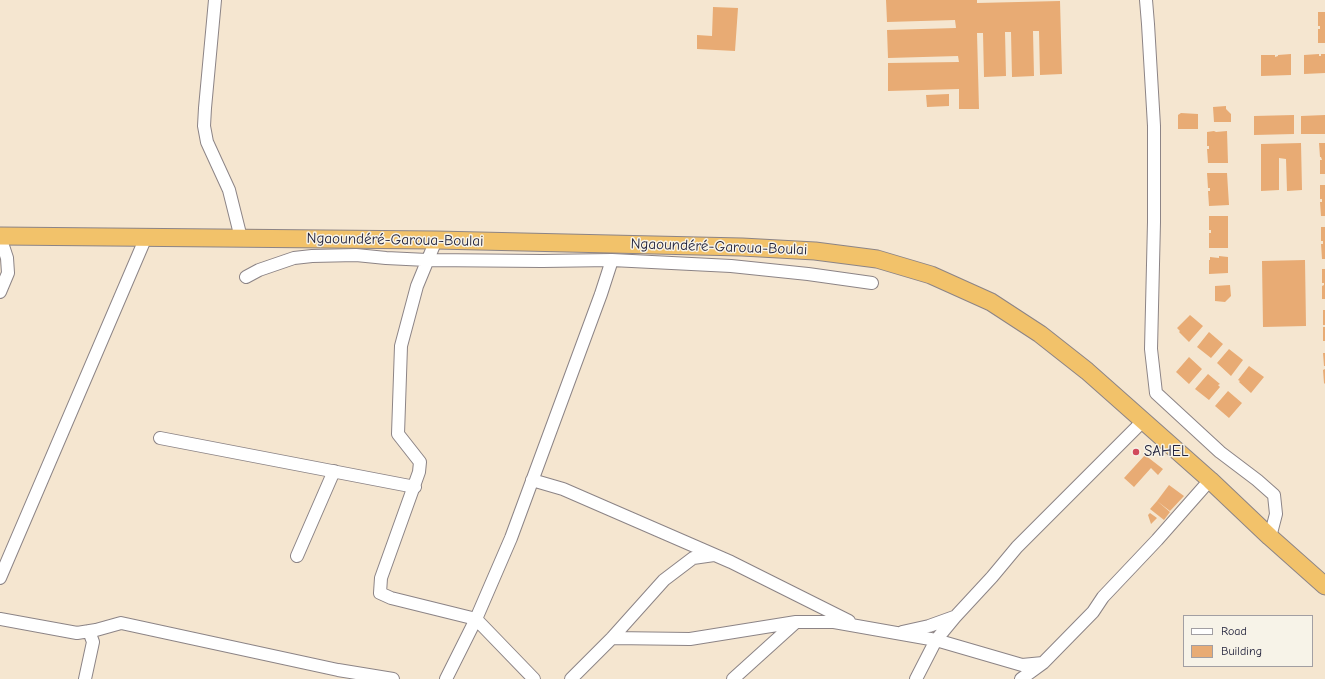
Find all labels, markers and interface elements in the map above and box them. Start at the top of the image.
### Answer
street label: Ngaoundéré-Garoua-Boulai [306,229,484,251]
street label: Ngaoundéré-Garoua-Boulai [630,235,808,259]
place label: SAHEL [1144,443,1188,461]
marker: SAHEL [1131,447,1141,457]
legend [1183,615,1313,667]
text: Road [1221,624,1247,638]
text: Building [1221,644,1262,658]

